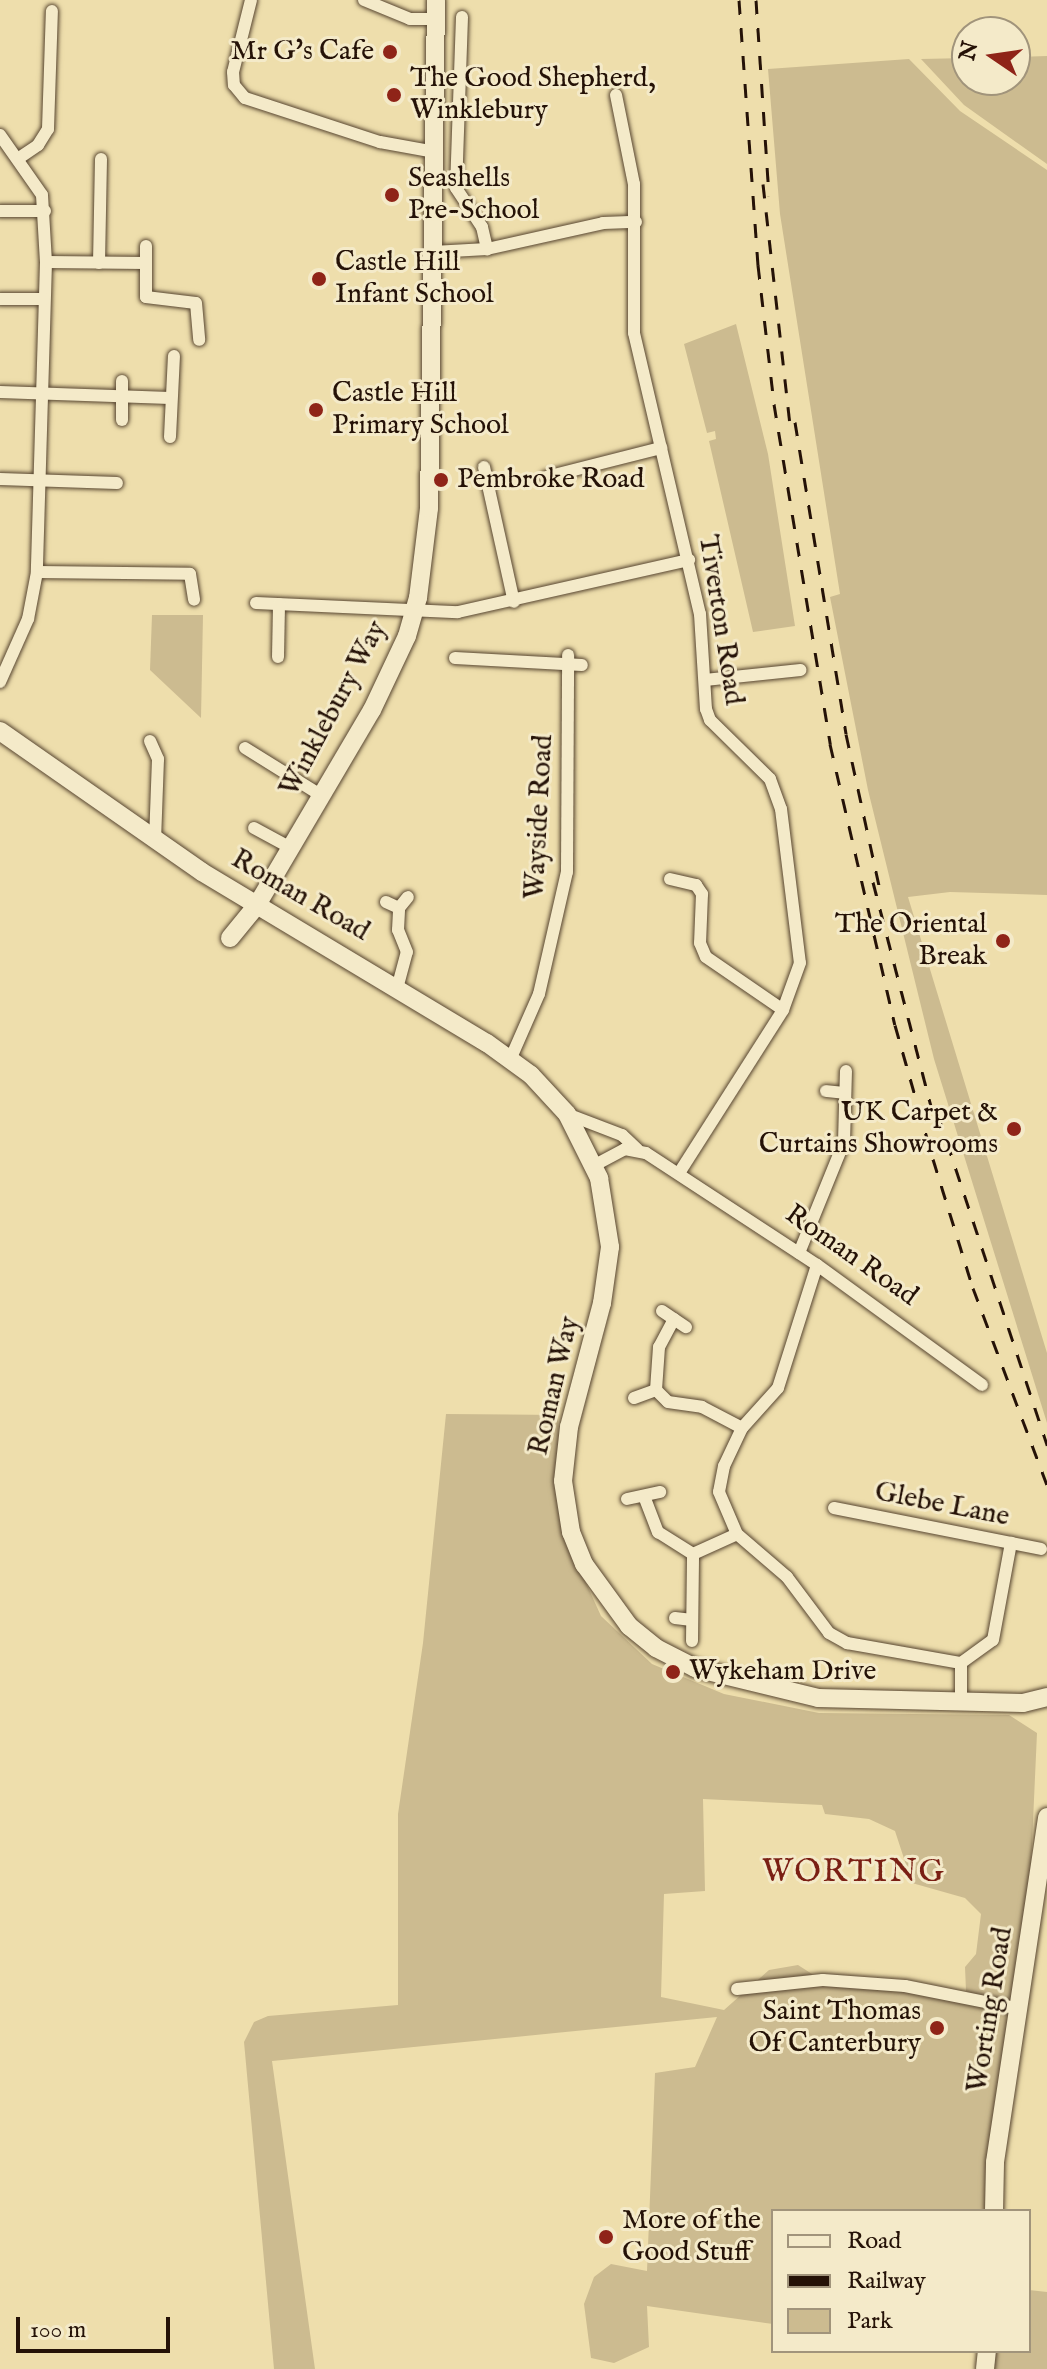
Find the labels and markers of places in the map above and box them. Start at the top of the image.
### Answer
place label: Mr G's Cafe [231,35,374,69]
marker: Mr G's Cafe [381,43,399,61]
place label: The Good Shepherd, Winklebury [410,62,656,128]
marker: The Good Shepherd, Winklebury [385,86,403,104]
place label: Seashells Pre-School [408,162,539,228]
marker: Seashells Pre-School [383,186,401,204]
place label: Castle Hill Infant School [335,246,494,312]
marker: Castle Hill Infant School [310,270,328,288]
place label: Castle Hill Primary School [332,377,509,443]
marker: Castle Hill Primary School [307,401,325,419]
place label: Pembroke Road [457,463,644,497]
marker: Pembroke Road [432,471,450,489]
place label: The Oriental Break [835,908,987,974]
marker: The Oriental Break [994,932,1012,950]
place label: UK Carpet & Curtains Showrooms [759,1096,998,1162]
marker: UK Carpet & Curtains Showrooms [1005,1120,1023,1138]
place label: Wykeham Drive [689,1655,876,1689]
marker: Wykeham Drive [664,1663,682,1681]
place label: Saint Thomas Of Canterbury [748,1995,921,2061]
marker: Saint Thomas Of Canterbury [928,2019,946,2037]
place label: More of the Good Stuff [622,2204,761,2270]
marker: More of the Good Stuff [597,2228,615,2246]

